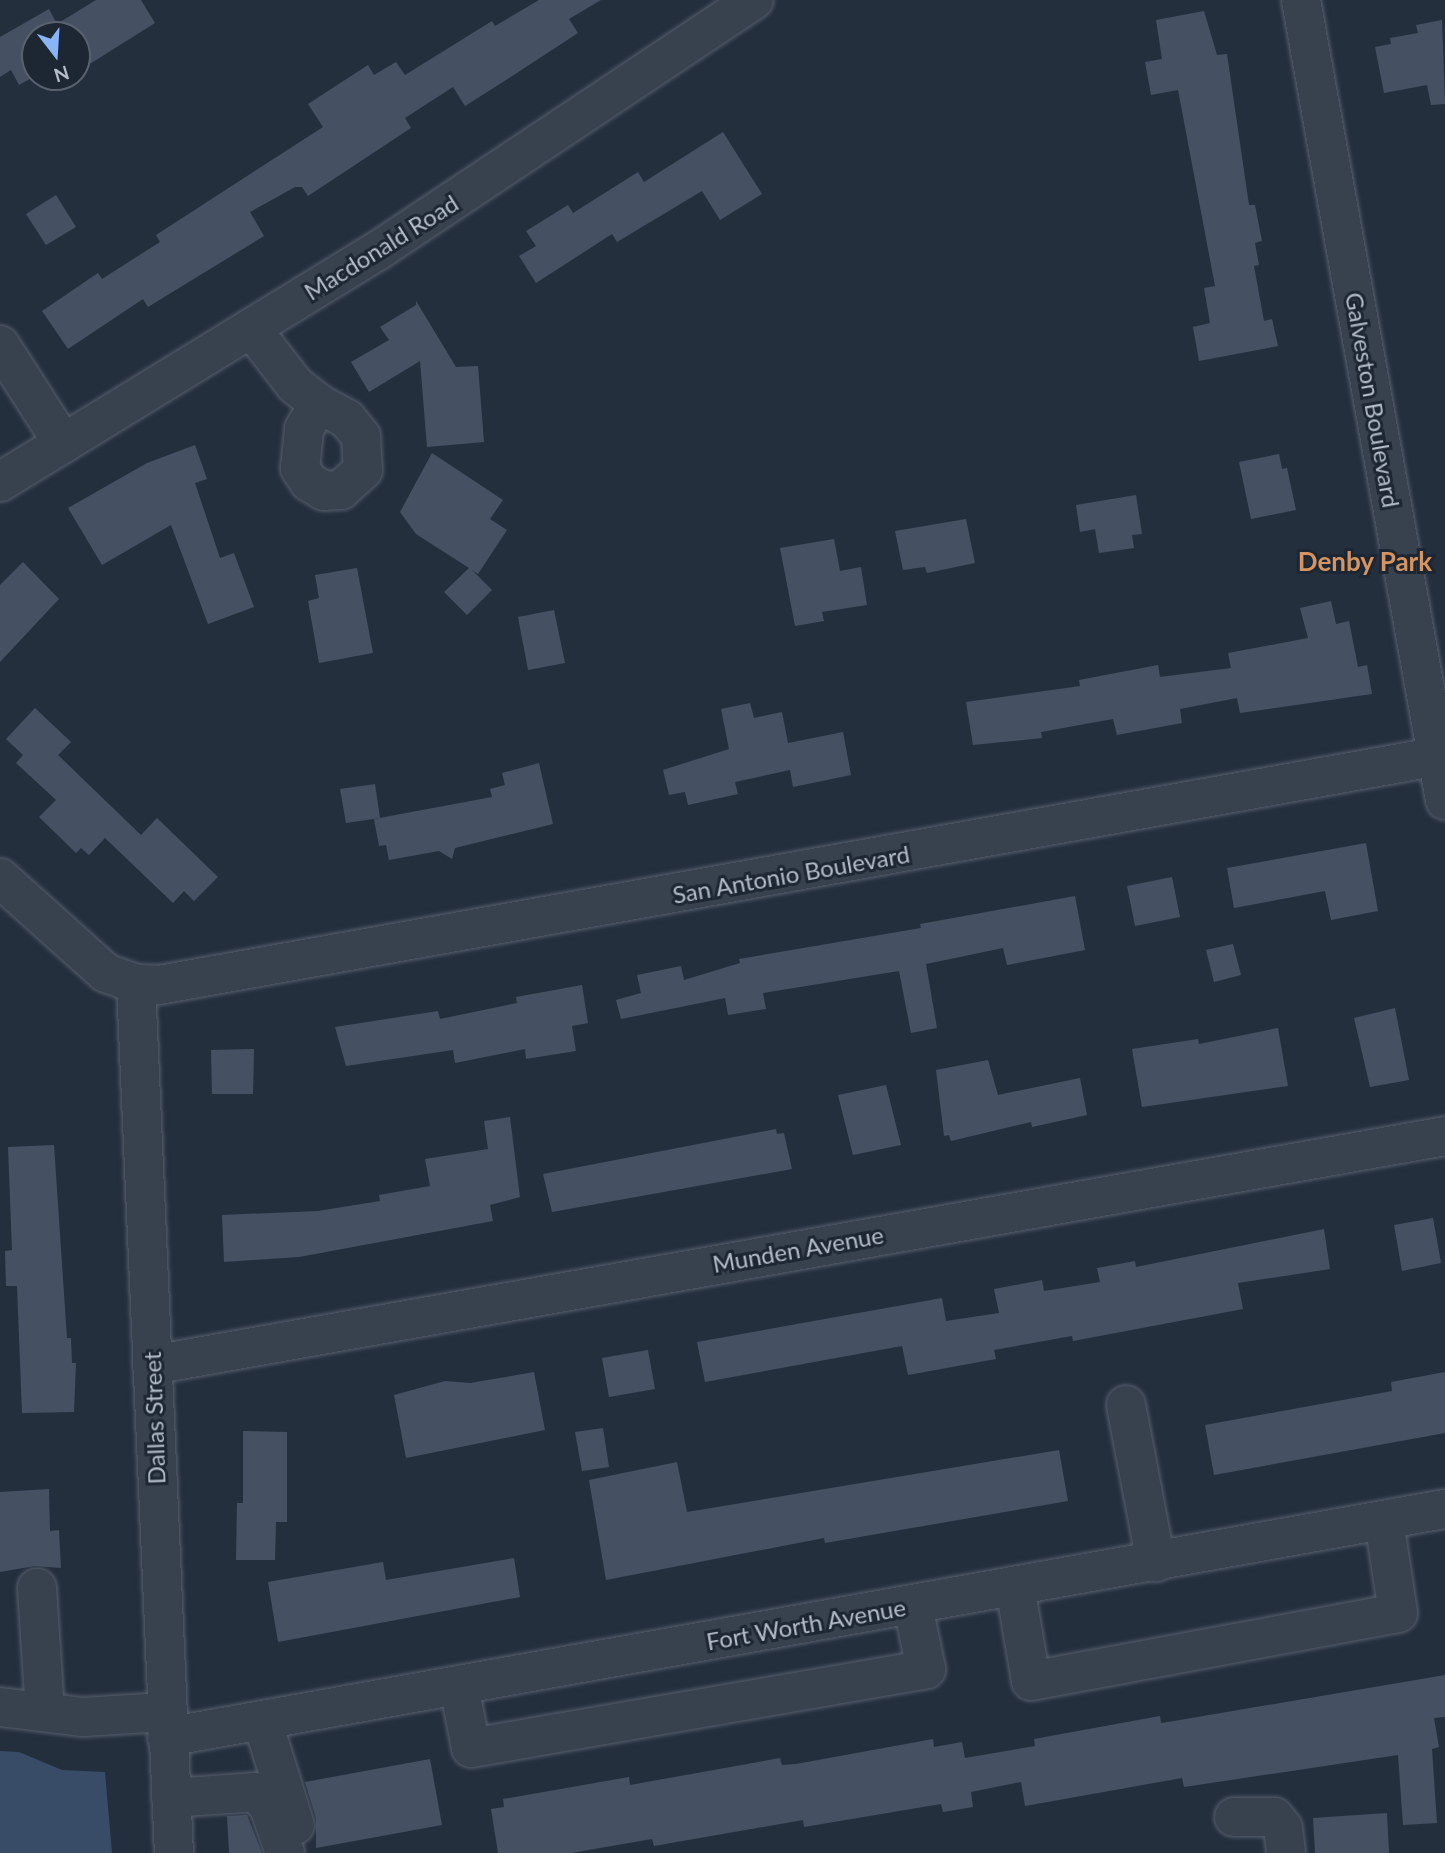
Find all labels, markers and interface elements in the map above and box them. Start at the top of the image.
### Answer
north arrow [21,21,91,91]
text: N [51,62,72,88]
street label: Macdonald Road [299,188,463,306]
street label: Galveston Boulevard [1340,290,1406,510]
district label: Denby Park [1297,546,1433,578]
street label: San Antonio Boulevard [670,839,912,909]
street label: Munden Avenue [710,1220,886,1278]
street label: Dallas Street [137,1351,171,1485]
street label: Fort Worth Avenue [704,1592,908,1656]

